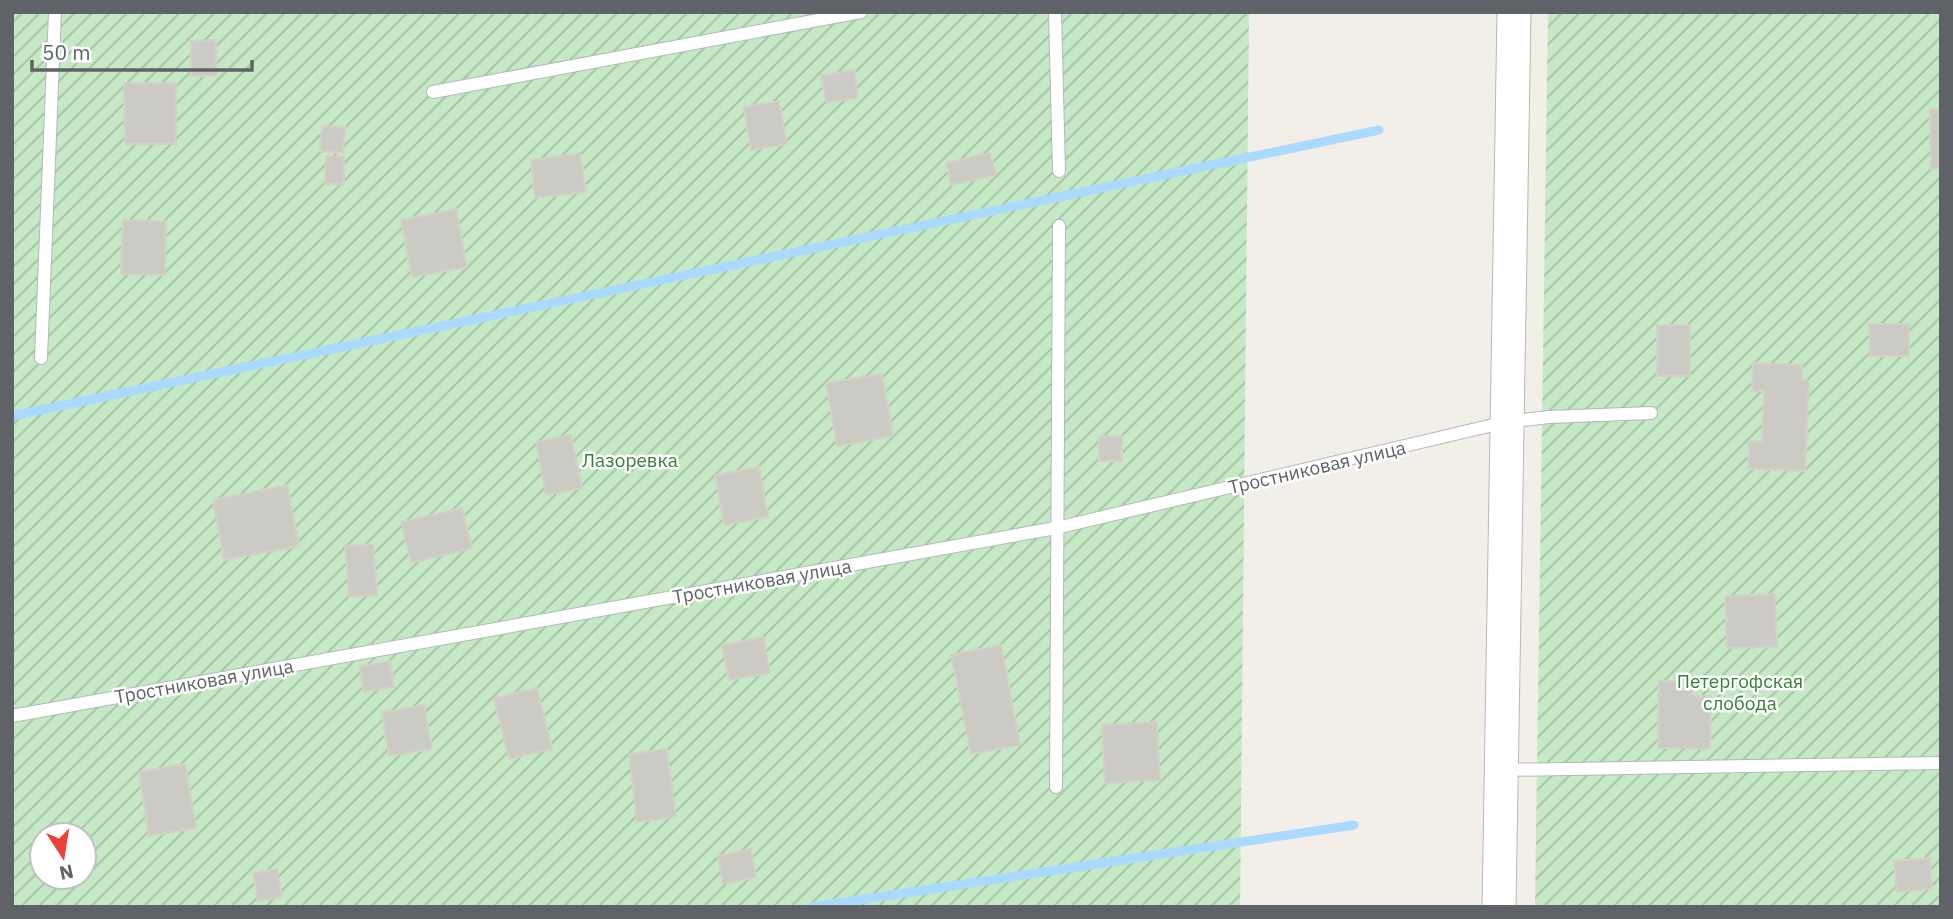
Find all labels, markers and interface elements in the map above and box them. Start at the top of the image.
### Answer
scale bar [32,28,252,72]
text: 50 m [42,38,91,66]
street label: Тростниковая улица [1226,435,1408,499]
park label: Лазоревка [582,448,678,472]
street label: Тростниковая улица [671,553,853,609]
street label: Тростниковая улица [113,653,295,709]
park label: Петергофская слобода [1677,669,1803,715]
north arrow [28,821,98,891]
text: N [57,859,76,886]

